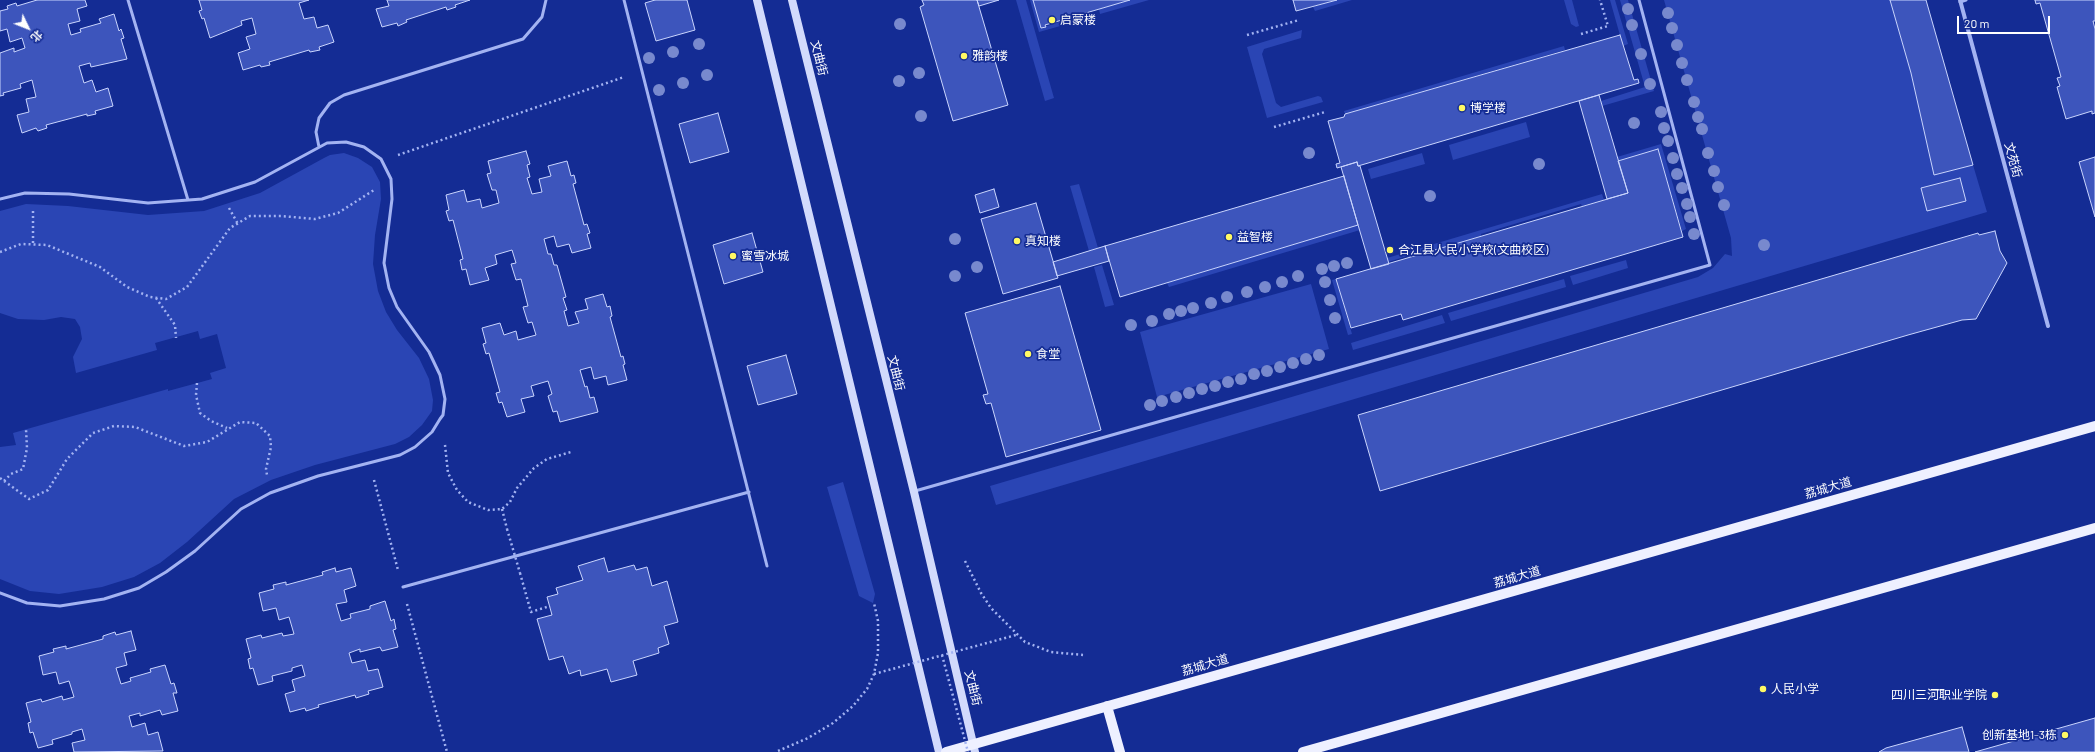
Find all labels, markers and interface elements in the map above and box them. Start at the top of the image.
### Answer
north arrow [8,8,48,48]
scale bar [1959,8,2052,34]
place label: 启蒙楼 [1060,13,1096,27]
marker: 启蒙楼 [1047,15,1057,25]
text: 20 m [1964,16,1990,30]
text: 北 [29,28,46,45]
street label: 文曲街 [808,39,830,77]
place label: 雅韵楼 [972,49,1008,63]
marker: 雅韵楼 [959,51,969,61]
place label: 博学楼 [1470,101,1506,115]
marker: 博学楼 [1457,103,1467,113]
street label: 文苑街 [2001,141,2025,179]
place label: 益智楼 [1237,230,1273,244]
marker: 益智楼 [1224,232,1234,242]
place label: 真知楼 [1025,234,1061,248]
marker: 真知楼 [1012,236,1022,246]
place label: 合江县人民小学校(文曲校区) [1398,243,1548,257]
marker: 合江县人民小学校(文曲校区) [1385,245,1395,255]
place label: 蜜雪冰城 [741,249,789,263]
marker: 蜜雪冰城 [728,251,738,261]
place label: 食堂 [1036,347,1060,361]
marker: 食堂 [1023,349,1033,359]
street label: 文曲街 [885,354,907,392]
street label: 荔城大道 [1803,474,1853,502]
street label: 荔城大道 [1492,563,1542,591]
street label: 荔城大道 [1180,651,1230,679]
street label: 文曲街 [962,669,984,707]
place label: 人民小学 [1771,682,1819,696]
marker: 人民小学 [1758,684,1768,694]
place label: 四川三河职业学院 [1891,688,1987,702]
marker: 四川三河职业学院 [1990,690,2000,700]
place label: 创新基地1-3栋 [1982,728,2057,742]
marker: 创新基地1-3栋 [2060,730,2070,740]

